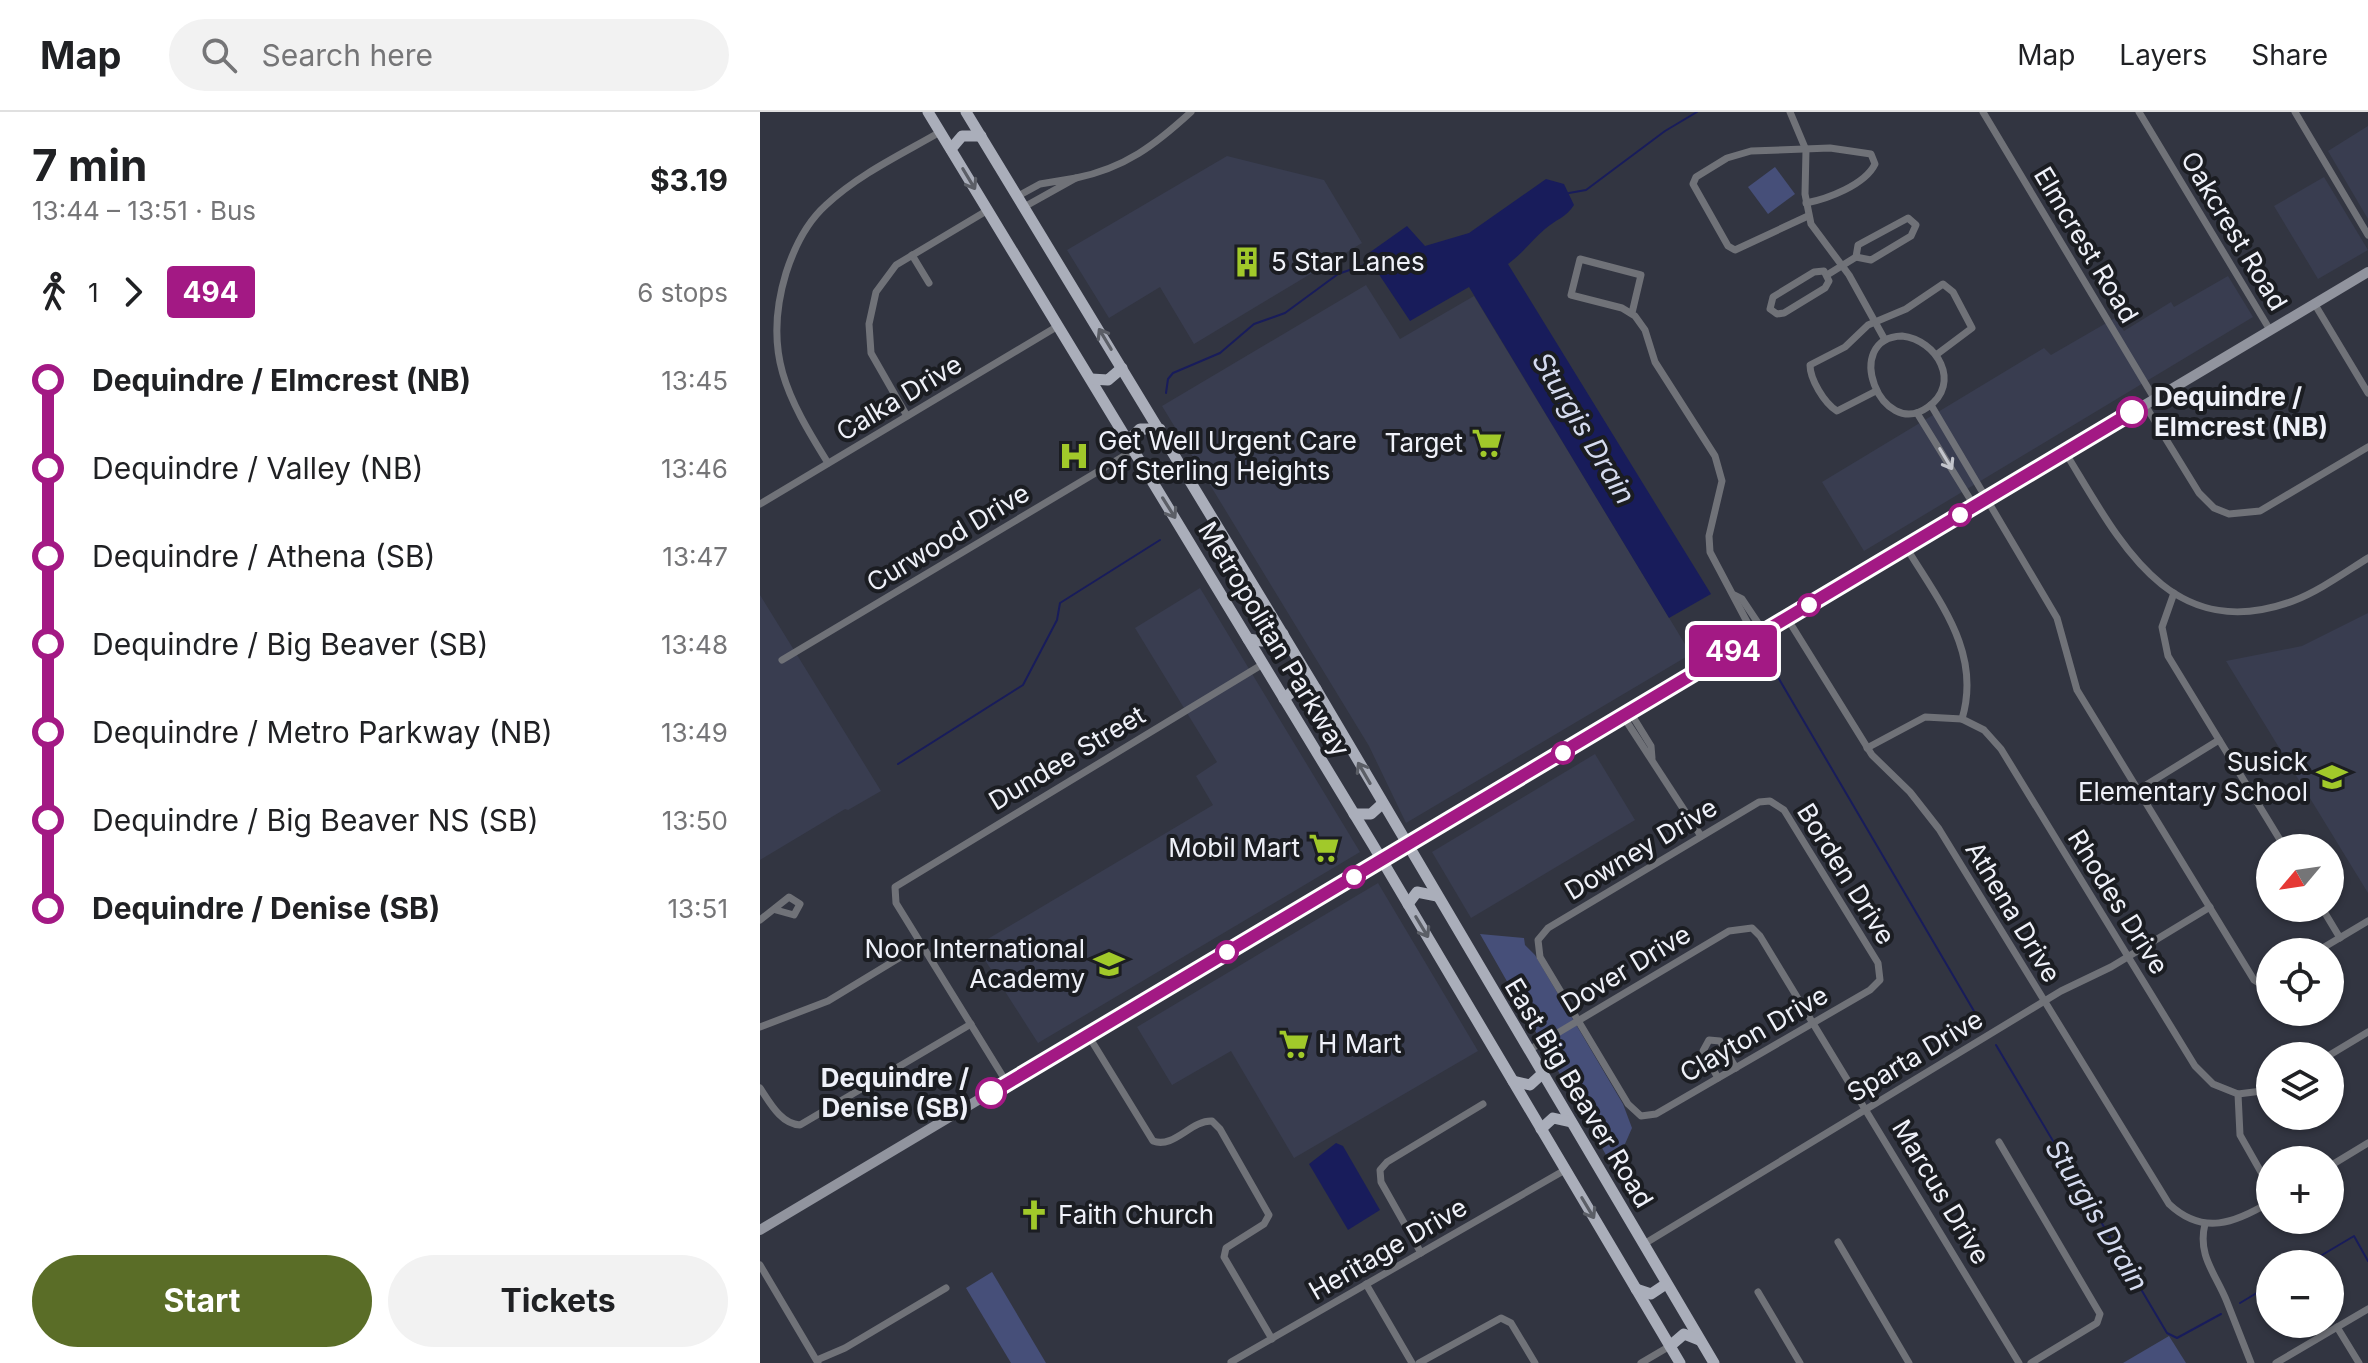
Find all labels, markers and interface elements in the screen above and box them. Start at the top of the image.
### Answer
search box [169,19,729,91]
text: Map [40,32,121,78]
icon: search [197,33,241,77]
text: Search here [261,37,433,73]
text: Map [2017,38,2075,72]
text: Layers [2119,38,2207,72]
text: Share [2251,38,2328,72]
text: 7 min [32,138,147,192]
street label: Oakcrest Road [2175,146,2294,316]
street label: Elmcrest Road [2028,161,2145,328]
text: $3.19 [650,162,728,198]
one-way arrow [960,167,977,189]
text: 13:44 – 13:51 · Bus [32,195,256,226]
building icon: 5 Star Lanes [1230,245,1264,279]
place label: 5 Star Lanes [1271,246,1425,277]
icon: walk [32,270,76,314]
icon: forward [111,270,155,314]
text: 494 [183,275,239,309]
text: 1 [88,277,99,308]
text: 6 stops [637,277,728,308]
one-way arrow [1096,328,1112,351]
water label: Sturgis Drain [1525,346,1643,510]
street label: Calka Drive [831,348,967,447]
text: Dequindre / Elmcrest (NB) [92,362,471,398]
text: 13:45 [661,365,728,396]
place label: Dequindre / Elmcrest (NB) [2154,381,2328,442]
marker: Dequindre / Elmcrest (NB) [2117,397,2147,427]
place label: Get Well Urgent Care Of Sterling Heights [1098,425,1357,486]
supermarket icon: Target [1470,426,1504,460]
place label: Target [1385,427,1463,458]
hospital icon: Get Well Urgent Care Of Sterling Heights [1057,439,1091,473]
one-way arrow [1939,447,1955,470]
text: Dequindre / Valley (NB) [92,450,423,486]
text: 13:46 [661,453,728,484]
street label: Curwood Drive [861,477,1035,598]
one-way arrow [1161,496,1177,519]
unlabelled marker [1949,504,1971,526]
street label: Metropolitan Parkway [1192,516,1357,762]
text: Dequindre / Athena (SB) [92,538,436,574]
text: 13:47 [662,541,728,572]
unlabelled marker [1798,594,1820,616]
line badge: 494 [1687,625,1779,677]
text: Dequindre / Big Beaver (SB) [92,626,488,662]
text: 13:48 [661,629,728,660]
text: 494 [1705,634,1761,668]
street label: Dundee Street [983,699,1150,816]
text: Dequindre / Metro Parkway (NB) [92,714,553,750]
text: 13:49 [661,717,728,748]
unlabelled marker [1552,742,1574,764]
place label: Susick Elementary School [2078,746,2308,807]
school or university icon: Susick Elementary School [2315,760,2349,794]
one-way arrow [1356,762,1371,786]
street label: Downey Drive [1559,791,1722,906]
street label: Borden Drive [1791,798,1902,950]
text: Dequindre / Big Beaver NS (SB) [92,802,539,838]
text: 13:50 [662,805,728,836]
street label: Rhodes Drive [2062,824,2175,980]
supermarket icon: Mobil Mart [1307,831,1341,865]
place label: Mobil Mart [1168,832,1300,863]
north arrow [2256,834,2344,922]
map controls [2256,834,2344,1338]
street label: Athena Drive [1959,836,2067,988]
unlabelled marker [1343,866,1365,888]
text: Dequindre / Denise (SB) [92,890,440,926]
text: 13:51 [667,893,728,924]
one-way arrow [1415,915,1430,939]
street label: Dover Drive [1556,918,1696,1019]
place label: Noor International Academy [865,933,1085,994]
button: locate [2256,938,2344,1026]
unlabelled marker [1216,941,1238,963]
school or university icon: Noor International Academy [1092,947,1126,981]
street label: East Big Beaver Road [1499,972,1660,1213]
street label: Clayton Drive [1674,979,1833,1088]
street label: Sparta Drive [1841,1003,1988,1108]
supermarket icon: H Mart [1277,1027,1311,1061]
place label: H Mart [1318,1028,1401,1059]
button: layers [2256,1042,2344,1130]
place label: Dequindre / Denise (SB) [821,1062,969,1123]
marker: Dequindre / Denise (SB) [976,1078,1006,1108]
street label: Marcus Drive [1886,1114,1997,1270]
water label: Sturgis Drain [2038,1133,2156,1297]
button: + [2256,1146,2344,1234]
street label: Heritage Drive [1303,1191,1472,1306]
one-way arrow [1580,1196,1596,1219]
church icon: Faith Church [1017,1198,1051,1232]
place label: Faith Church [1058,1199,1214,1230]
button: − [2256,1250,2344,1338]
button: Start [32,1255,372,1347]
button: Tickets [388,1255,728,1347]

